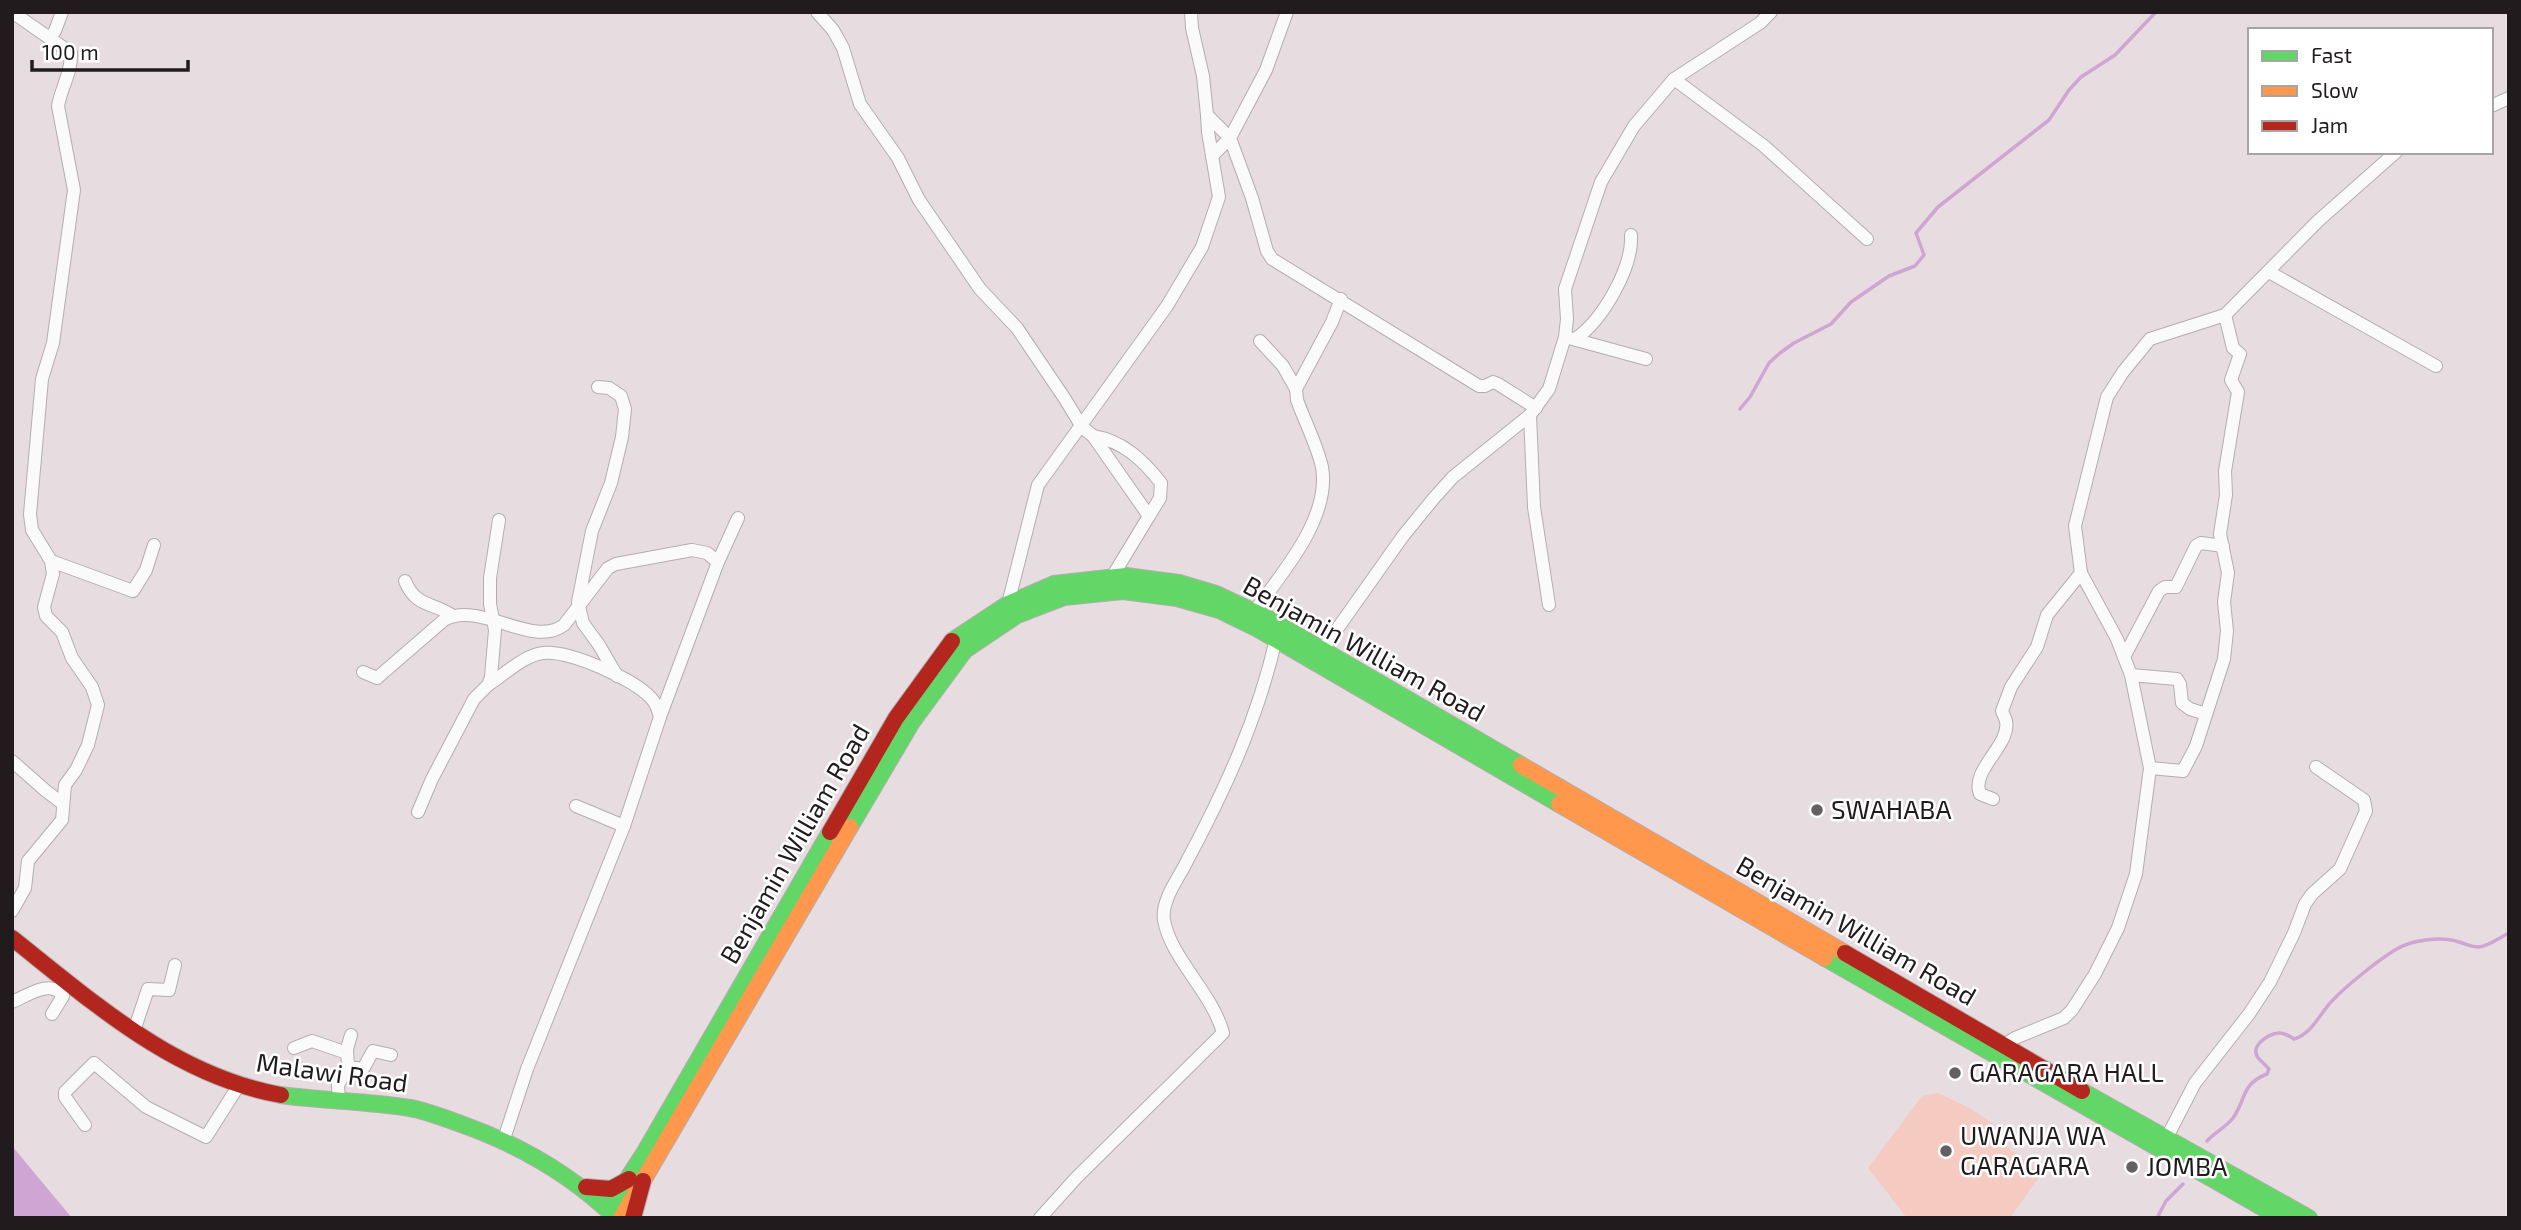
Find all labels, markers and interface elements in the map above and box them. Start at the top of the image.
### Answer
scale bar [32,28,187,72]
legend [2248,28,2493,154]
text: 100 m [42,39,99,64]
text: Fast [2311,42,2352,67]
text: Slow [2311,77,2358,102]
text: Jam [2311,112,2348,137]
street label: Benjamin William Road [1238,568,1491,727]
street label: Benjamin William Road [712,718,875,969]
place label: SWAHABA [1831,793,1952,824]
marker: SWAHABA [1809,802,1825,818]
street label: Benjamin William Road [1731,848,1982,1011]
street label: Malawi Road [254,1046,410,1097]
place label: GARAGARA HALL [1969,1056,2164,1087]
marker: GARAGARA HALL [1947,1065,1963,1081]
place label: UWANJA WA GARAGARA [1960,1119,2106,1180]
marker: UWANJA WA GARAGARA [1938,1143,1954,1159]
place label: JOMBA [2146,1150,2227,1181]
marker: JOMBA [2124,1159,2140,1175]

